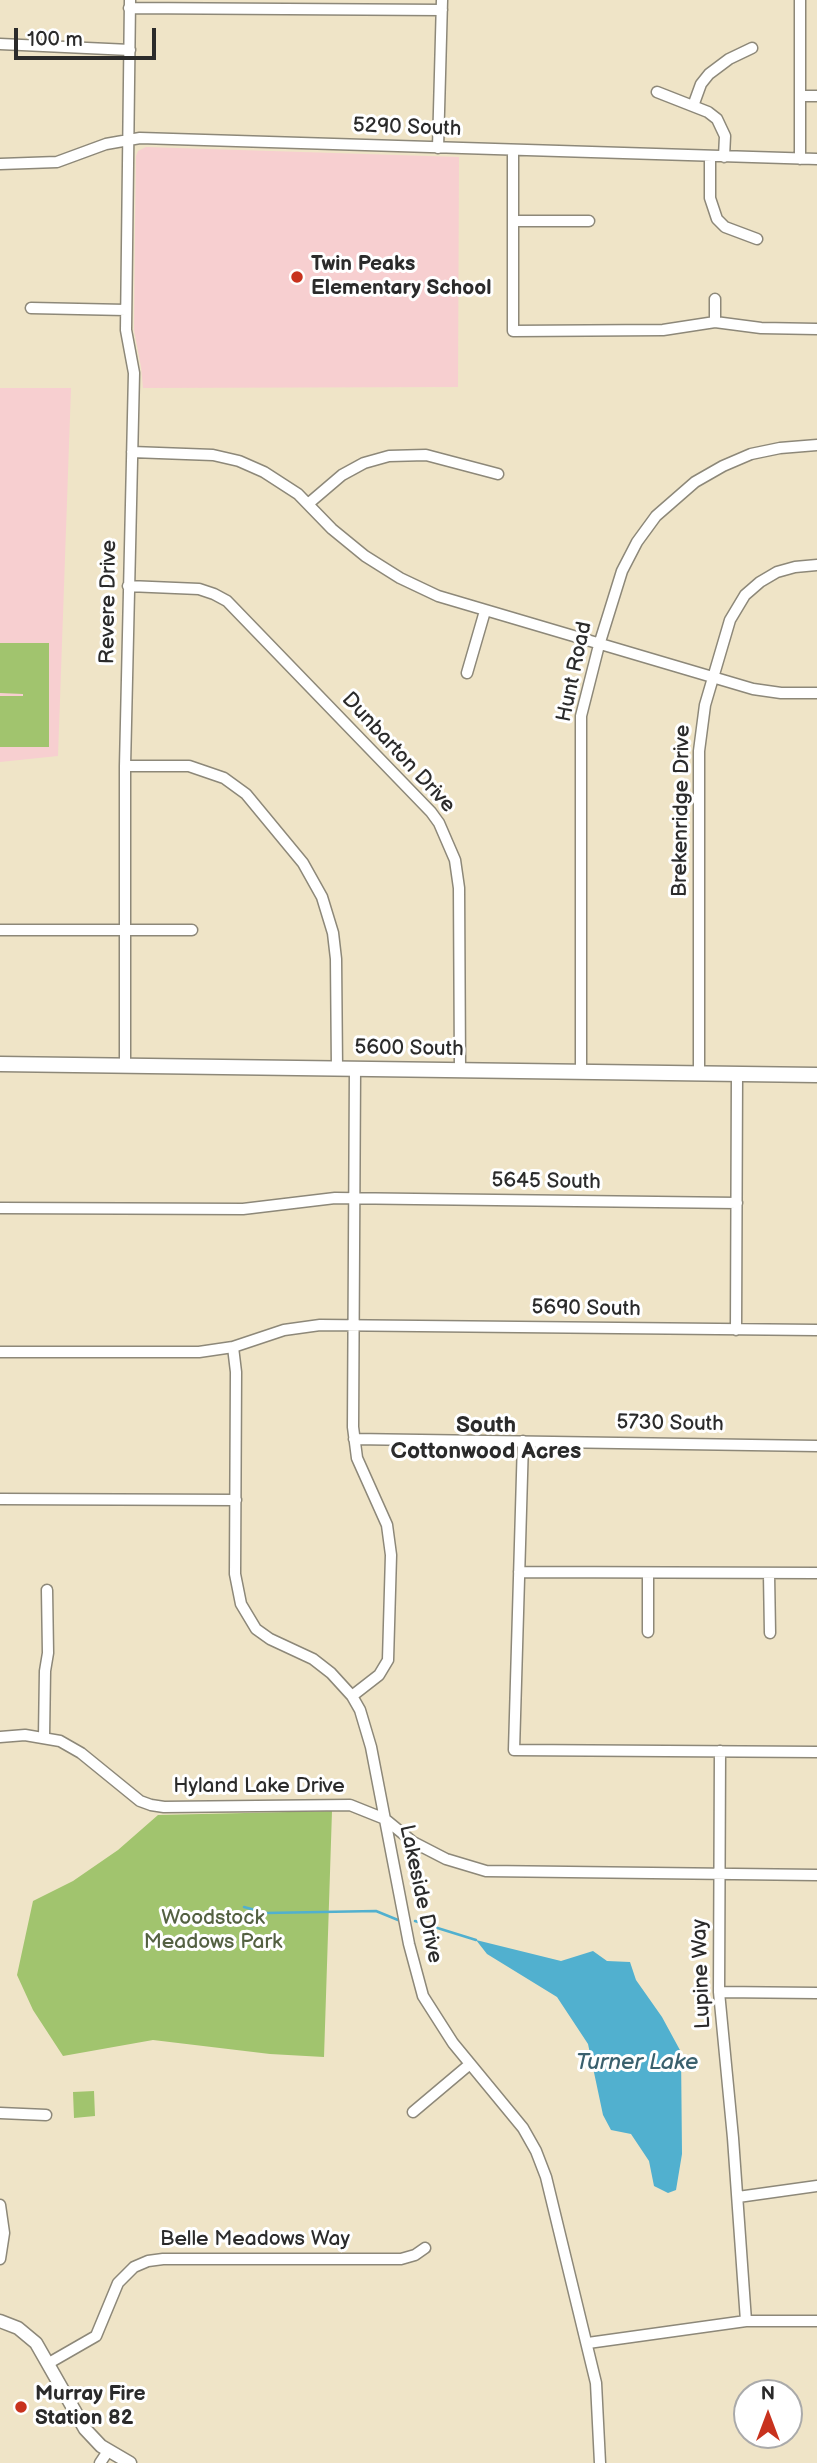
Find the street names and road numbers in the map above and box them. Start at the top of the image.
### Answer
street label: 5290 South [352,114,462,142]
street label: Revere Drive [95,540,123,664]
street label: Hunt Road [552,620,598,724]
street label: Dunbarton Drive [336,688,460,818]
street label: Brekenridge Drive [668,725,696,897]
street label: 5600 South [354,1035,464,1063]
street label: 5645 South [491,1168,601,1196]
street label: 5690 South [531,1295,641,1323]
street label: 5730 South [616,1410,724,1438]
street label: Hyland Lake Drive [173,1774,345,1800]
street label: Lakeside Drive [393,1823,447,1965]
street label: Lupine Way [687,1919,717,2029]
street label: Belle Meadows Way [160,2227,350,2253]

